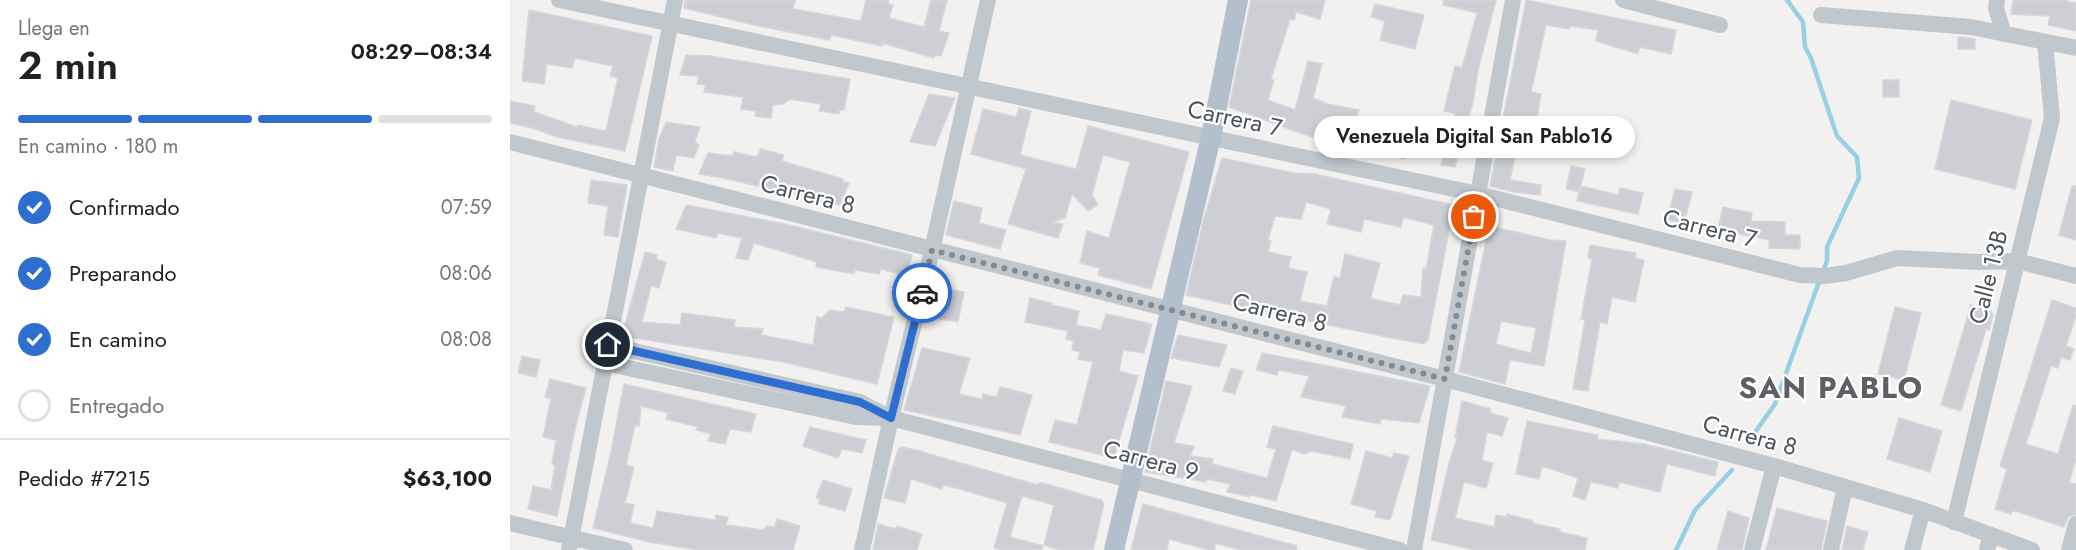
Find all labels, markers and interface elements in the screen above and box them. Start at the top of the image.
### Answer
text: Llega en [18,14,90,43]
text: 08:29–08:34 [351,35,492,67]
text: 2 min [18,37,118,94]
street label: Carrera 7 [1184,91,1286,145]
callout: Venezuela Digital San Pablo16 [1314,115,1634,157]
text: Venezuela Digital San Pablo16 [1336,122,1613,151]
text: En camino · 180 m [18,132,178,161]
street label: Carrera 8 [757,165,859,223]
icon: check [18,191,51,224]
text: Confirmado [69,191,179,223]
pin [1448,191,1499,242]
text: 07:59 [441,193,492,222]
street label: Carrera 7 [1659,199,1761,257]
icon: bag [1457,200,1490,233]
street label: Calle 13B [1959,226,2017,328]
icon: check [18,257,51,290]
text: Preparando [69,257,177,289]
text: 08:06 [440,259,492,288]
courier [892,263,952,323]
icon: car [906,277,939,310]
street label: Carrera 8 [1229,283,1331,341]
pin [582,319,633,370]
icon: check [18,323,51,356]
text: En camino [69,323,167,355]
text: 08:08 [440,325,492,354]
icon: home [591,328,624,361]
district label: SAN PABLO [1738,366,1924,409]
text: Entregado [69,389,164,421]
street label: Carrera 8 [1699,406,1801,464]
street label: Carrera 9 [1100,431,1202,489]
text: Pedido #7215 [18,462,150,494]
text: $63,100 [403,462,492,494]

